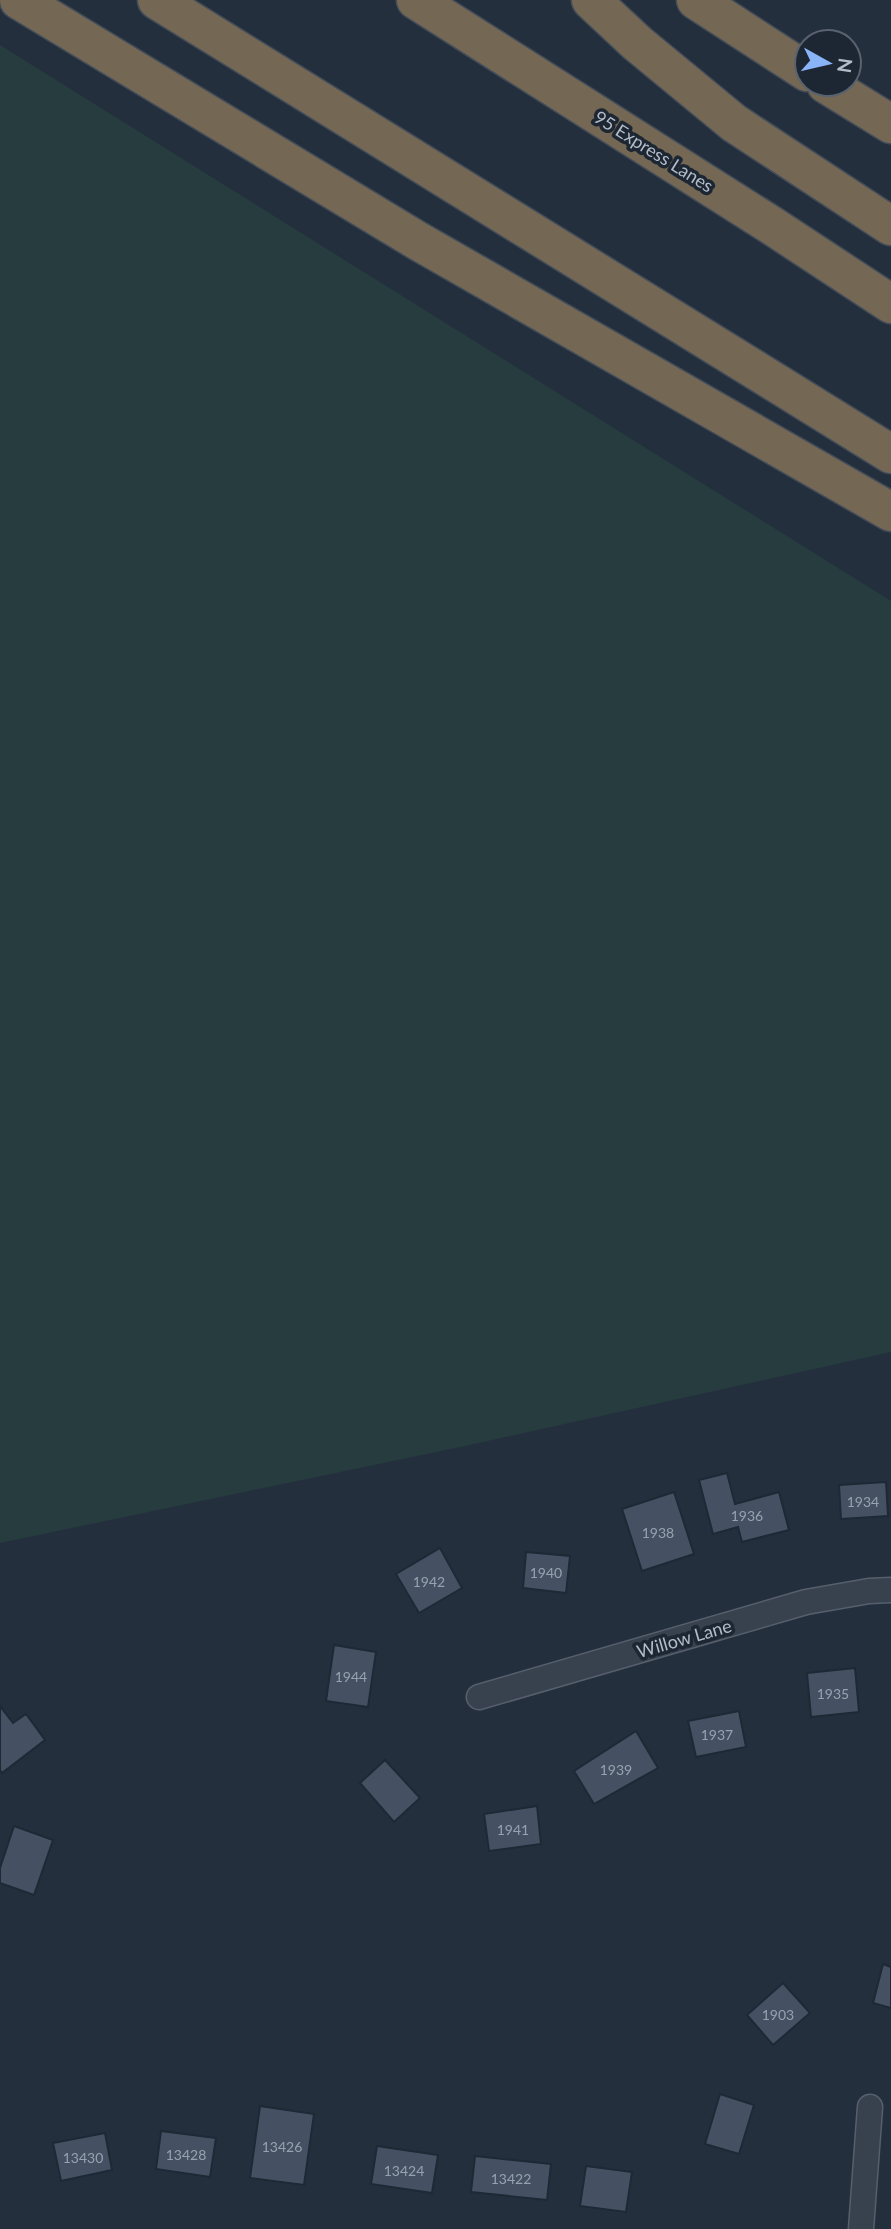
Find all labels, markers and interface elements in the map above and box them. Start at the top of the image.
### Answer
north arrow [793,28,863,98]
text: N [833,57,858,74]
street label: 95 Express Lanes [590,106,718,197]
house number: 1934 [847,1493,879,1510]
house number: 1936 [731,1507,763,1524]
house number: 1938 [642,1524,674,1541]
house number: 1940 [530,1564,562,1581]
house number: 1942 [413,1573,445,1590]
street label: Willow Lane [634,1614,734,1662]
house number: 1944 [335,1668,367,1685]
house number: 1935 [817,1685,849,1702]
house number: 1937 [701,1726,733,1743]
house number: 1939 [600,1761,632,1778]
house number: 1941 [497,1821,529,1838]
house number: 1903 [762,2006,794,2023]
house number: 13426 [262,2138,302,2155]
house number: 13428 [166,2146,206,2163]
house number: 13430 [63,2149,103,2166]
house number: 13424 [384,2162,424,2179]
house number: 13422 [491,2170,531,2187]

